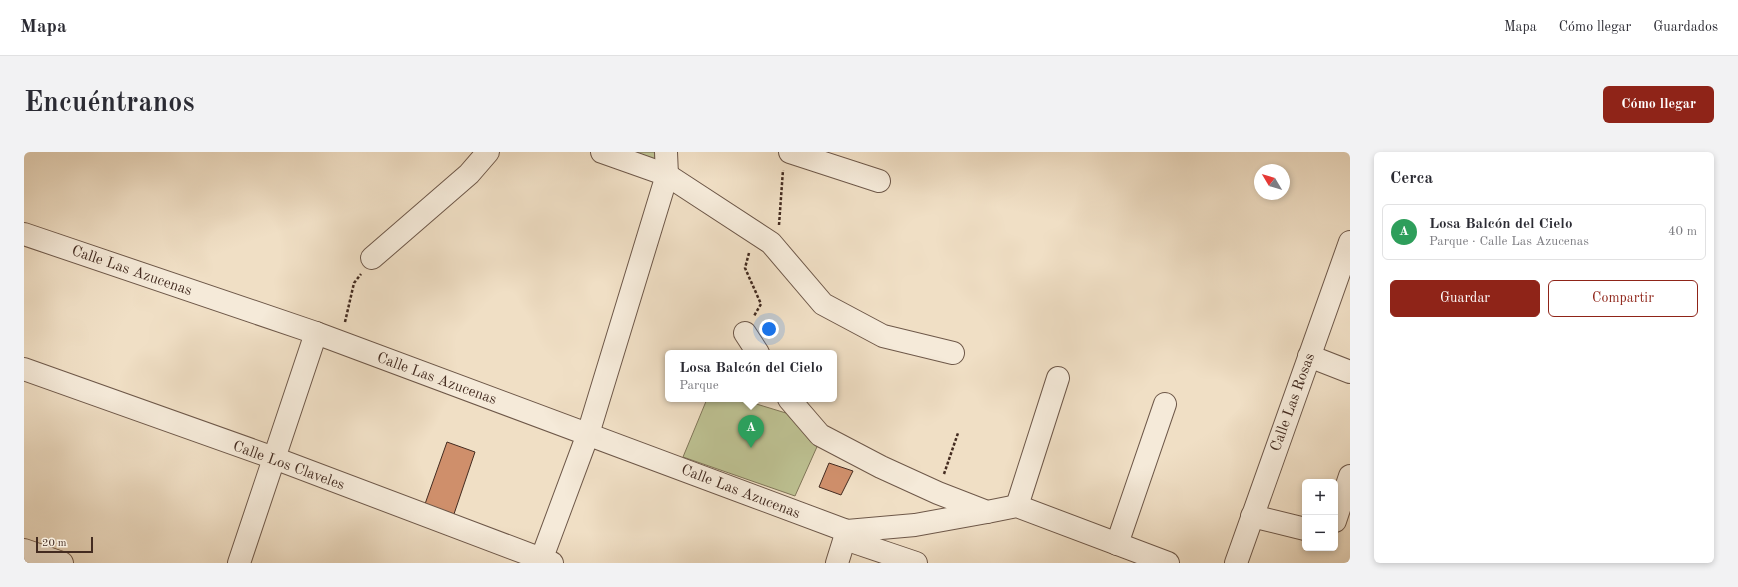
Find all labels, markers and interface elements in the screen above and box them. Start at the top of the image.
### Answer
text: Mapa [20,18,67,37]
text: Mapa [1504,20,1537,34]
text: Cómo llegar [1559,20,1631,34]
text: Guardados [1653,20,1718,34]
button: Cómo llegar [1603,86,1714,123]
text: Encuéntranos [24,90,194,118]
north arrow [1254,164,1290,200]
text: Cerca [1390,170,1433,187]
text: Losa Balcón del Cielo [1429,217,1572,232]
text: A [1399,225,1409,238]
text: 40 m [1668,225,1697,238]
text: Parque · Calle Las Azucenas [1429,235,1589,248]
street label: Calle Las Azucenas [69,244,194,299]
button: Guardar [1390,280,1540,317]
button: Compartir [1548,280,1698,317]
your location [759,319,779,339]
popup [665,350,837,402]
street label: Calle Las Azucenas [375,351,498,408]
street label: Calle Las Rosas [1269,351,1318,454]
text: Losa Balcón del Cielo [679,361,823,376]
text: Parque [679,379,719,392]
pin: A [738,415,764,448]
street label: Calle Los Claveles [231,439,346,494]
street label: Calle Las Azucenas [679,463,802,522]
map controls [1302,479,1338,551]
button: + [1302,479,1338,515]
button: − [1302,515,1338,551]
scale bar [36,535,93,554]
text: 20 m [42,538,67,549]

